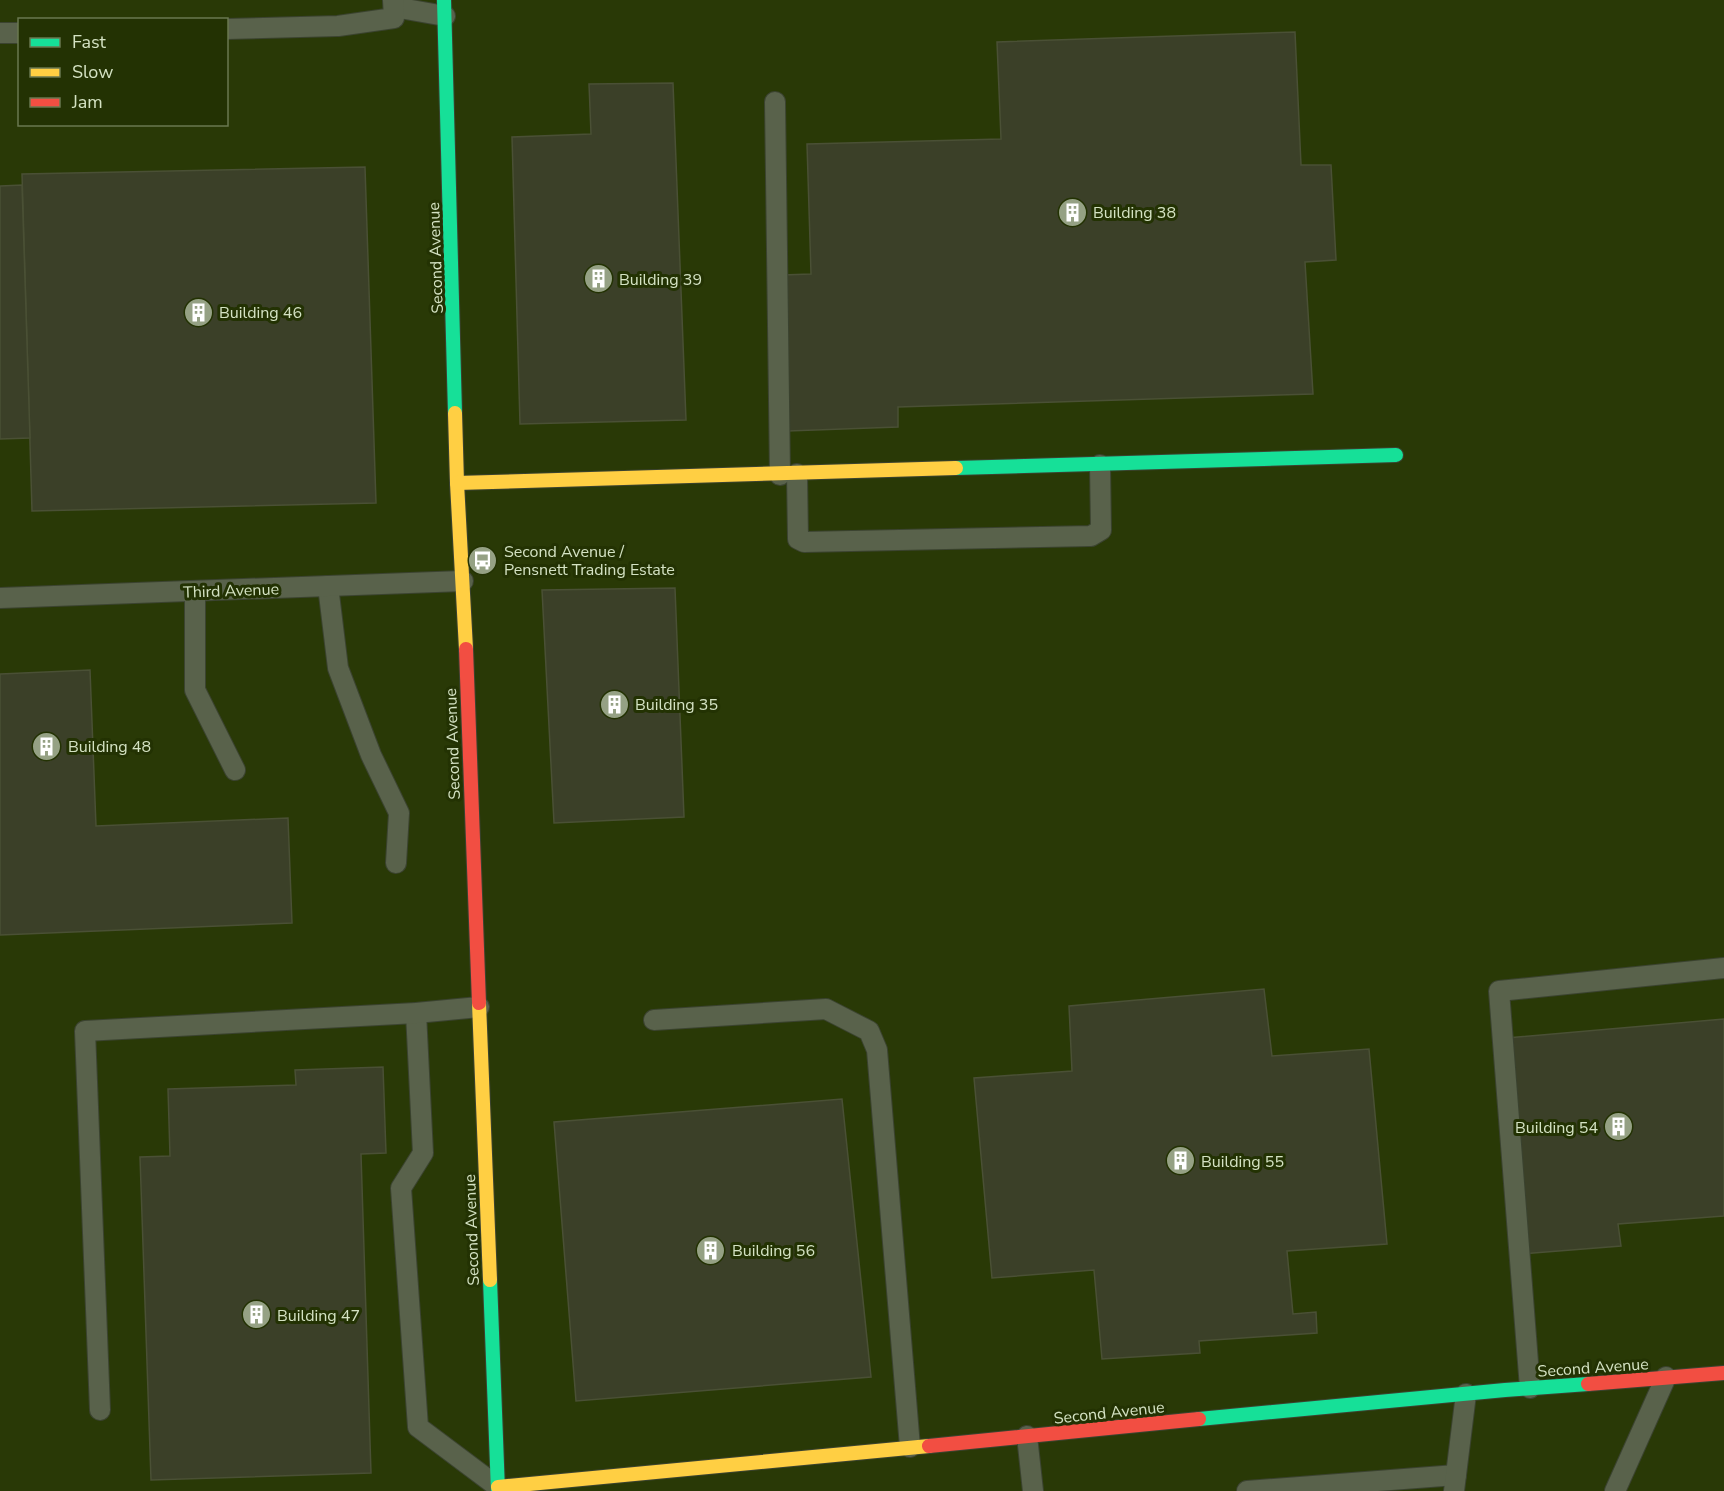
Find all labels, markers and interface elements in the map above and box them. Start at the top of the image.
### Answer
legend [18,18,228,126]
text: Fast [72,30,107,54]
text: Slow [72,60,113,84]
text: Jam [71,90,103,114]
building icon: Building 38 [1056,196,1088,228]
street label: Second Avenue [423,202,449,314]
place label: Building 38 [1093,202,1176,224]
building icon: Building 39 [582,263,614,295]
place label: Building 39 [619,269,702,291]
building icon: Building 46 [182,296,214,328]
place label: Building 46 [219,302,302,324]
place label: Second Avenue / Pensnett Trading Estate [504,541,675,581]
bus stop icon: Second Avenue / Pensnett Trading Estate [467,544,499,576]
street label: Third Avenue [183,578,279,604]
street label: Second Avenue [440,688,466,800]
building icon: Building 35 [598,688,630,720]
place label: Building 35 [635,694,718,716]
building icon: Building 48 [31,730,63,762]
place label: Building 48 [68,736,151,758]
building icon: Building 54 [1603,1111,1635,1143]
place label: Building 54 [1515,1117,1598,1139]
building icon: Building 55 [1164,1145,1196,1177]
place label: Building 55 [1201,1151,1284,1173]
street label: Second Avenue [459,1174,485,1286]
building icon: Building 56 [695,1234,727,1266]
place label: Building 56 [732,1240,815,1262]
building icon: Building 47 [240,1299,272,1331]
place label: Building 47 [277,1305,360,1327]
street label: Second Avenue [1537,1353,1649,1383]
street label: Second Avenue [1053,1396,1166,1430]

